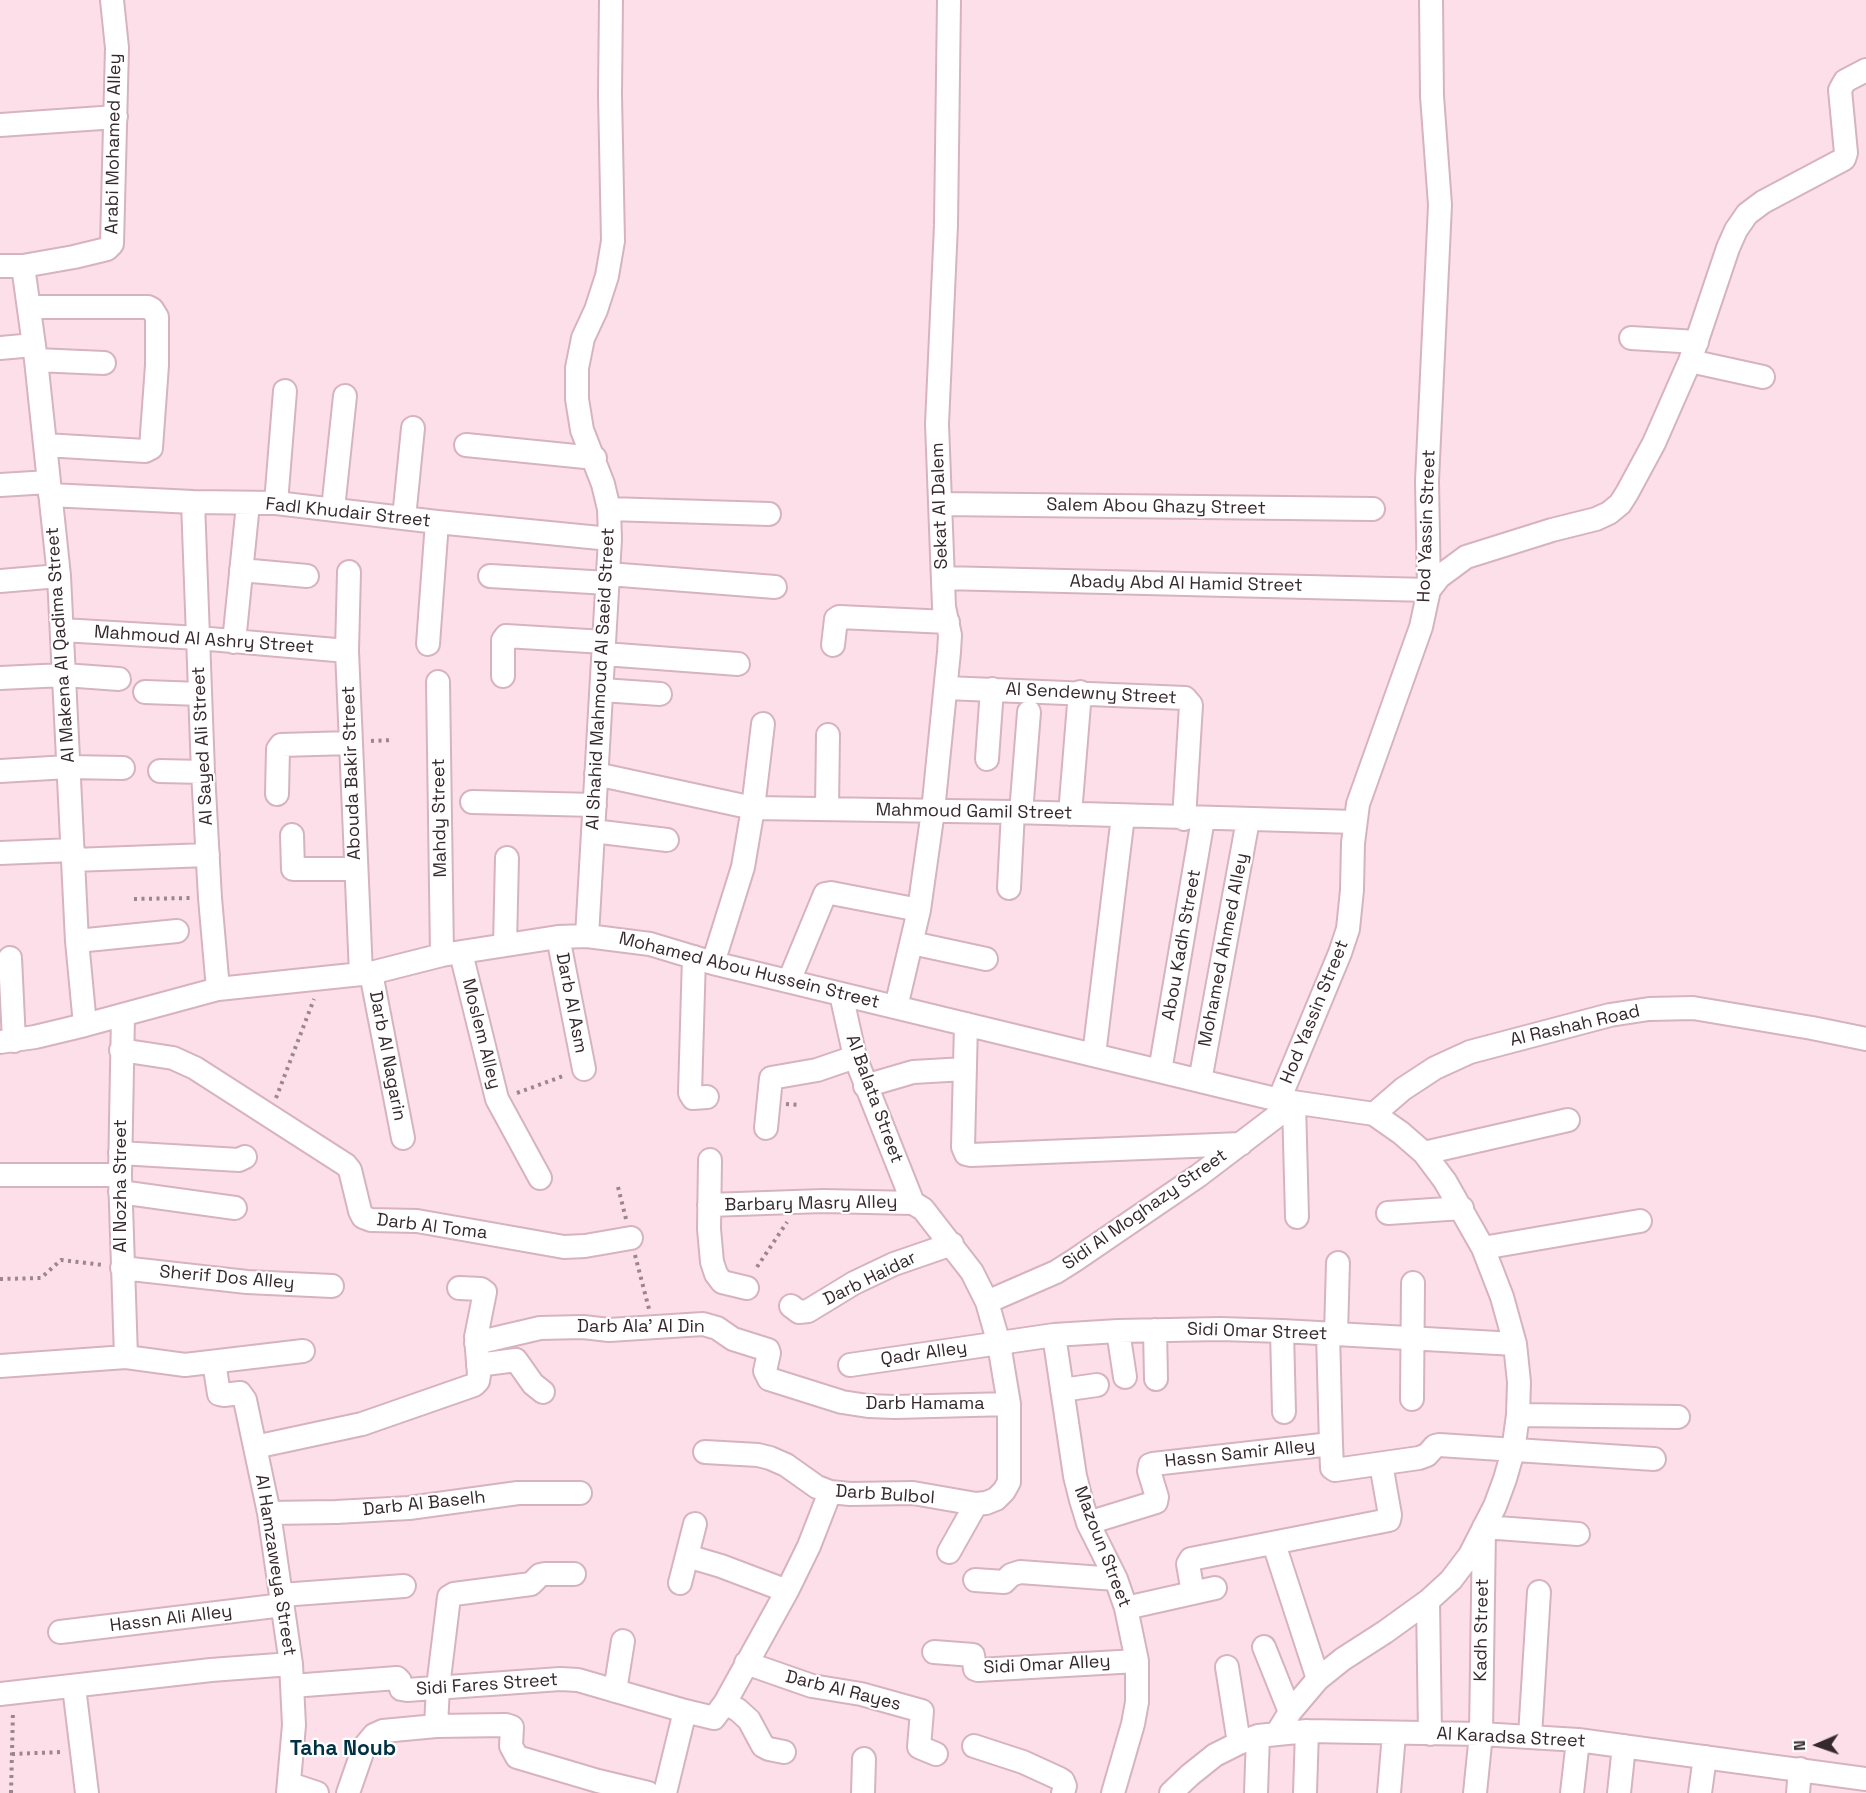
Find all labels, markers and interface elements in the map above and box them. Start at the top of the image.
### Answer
street label: Arabi Mohamed Alley [102,53,126,235]
street label: Sekat Al Dalem [927,442,953,570]
street label: Hod Yassin Street [1414,449,1440,603]
street label: Fadl Khudair Street [264,494,432,532]
street label: Salem Abou Ghazy Street [1046,494,1266,520]
street label: Al Makena Al Qadima Street [42,526,80,764]
street label: Al Shahid Mahmoud Al Saeid Street [582,527,620,831]
street label: Abady Abd Al Hamid Street [1069,571,1303,597]
street label: Mahmoud Al Ashry Street [93,622,315,658]
street label: Al Sayed Ali Street [188,666,218,826]
street label: Al Sendewny Street [1005,679,1177,709]
street label: Abouda Bakir Street [338,685,366,861]
street label: Mahdy Street [428,758,452,878]
street label: Mahmoud Gamil Street [875,799,1073,825]
street label: Mohamed Ahmed Alley [1195,851,1253,1049]
street label: Abou Kadh Street [1158,868,1206,1022]
street label: Mohamed Abou Hussein Street [617,928,881,1014]
street label: Hod Yassin Street [1276,937,1354,1087]
street label: Darb Al Asm [551,951,591,1055]
street label: Moslem Alley [457,976,505,1092]
street label: Darb Al Nagarin [364,989,410,1123]
street label: Al Rashah Road [1508,1001,1642,1051]
street label: Al Balata Street [841,1032,907,1166]
street label: Al Nozha Street [110,1119,132,1253]
street label: Sidi Al Moghazy Street [1058,1145,1232,1275]
street label: Barbary Masry Alley [724,1192,898,1216]
street label: Darb Al Toma [375,1209,489,1245]
street label: Darb Haidar [820,1247,920,1311]
street label: Sherif Dos Alley [159,1261,295,1295]
street label: Darb Ala' Al Din [577,1316,705,1338]
street label: Sidi Omar Street [1186,1319,1328,1345]
street label: Qadr Alley [879,1337,969,1371]
street label: Darb Hamama [865,1393,985,1415]
street label: Hassn Samir Alley [1164,1435,1316,1473]
street label: Al Hamzaweya Street [250,1473,300,1657]
street label: Darb Bulbol [834,1481,936,1509]
street label: Mazoun Street [1069,1483,1135,1611]
street label: Darb Al Baselh [361,1487,487,1521]
street label: Kadh Street [1470,1578,1494,1682]
street label: Hassn Ali Alley [108,1601,234,1637]
street label: Sidi Omar Alley [983,1651,1111,1679]
street label: Darb Al Rayes [783,1666,903,1716]
street label: Sidi Fares Street [415,1669,559,1701]
north arrow [1788,1715,1848,1775]
street label: Al Karadsa Street [1436,1723,1586,1753]
district label: Taha Noub [290,1736,396,1762]
text: N [1789,1740,1810,1751]

